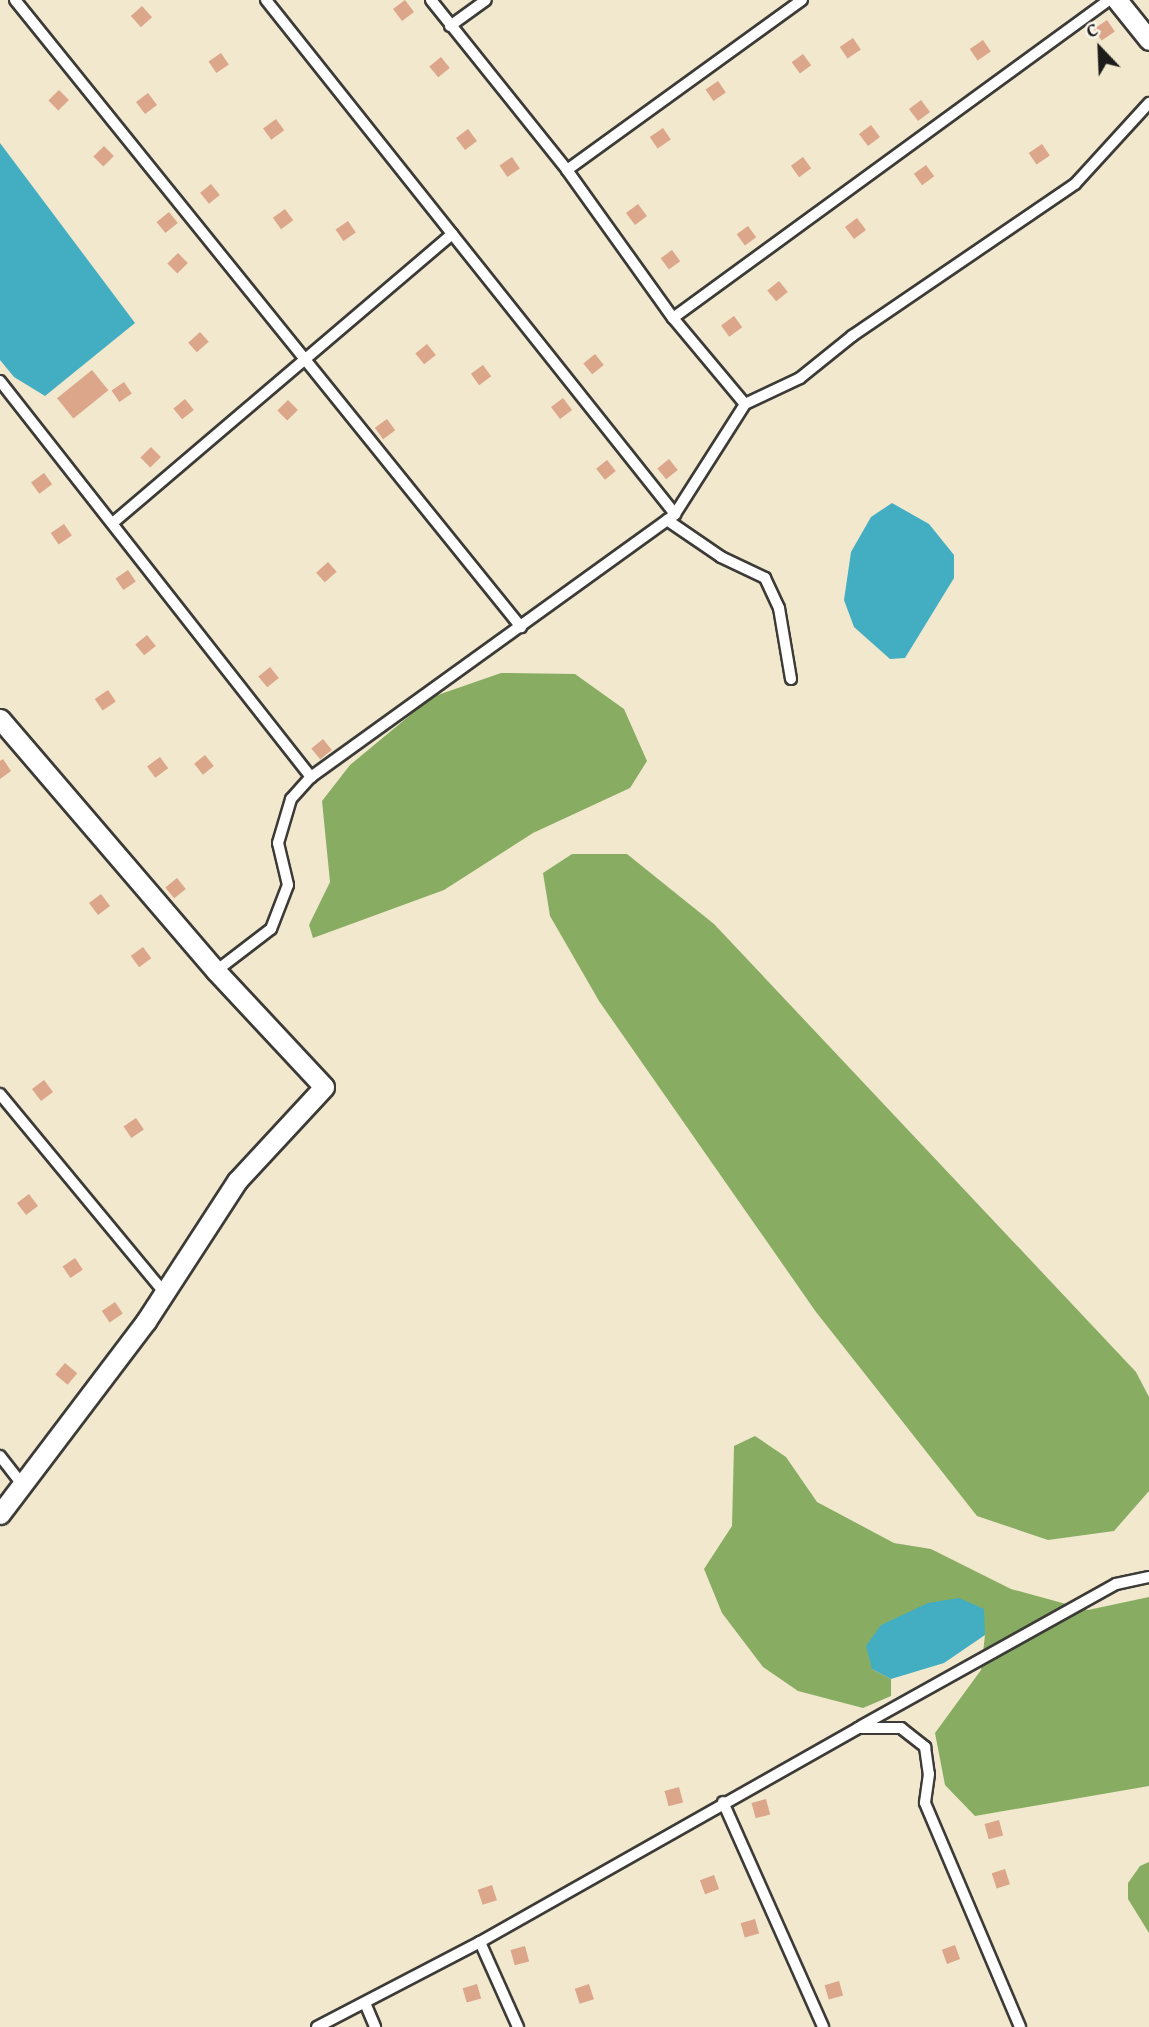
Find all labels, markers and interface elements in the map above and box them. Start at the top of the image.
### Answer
north arrow [1065,14,1135,84]
text: С [1081,15,1102,45]

